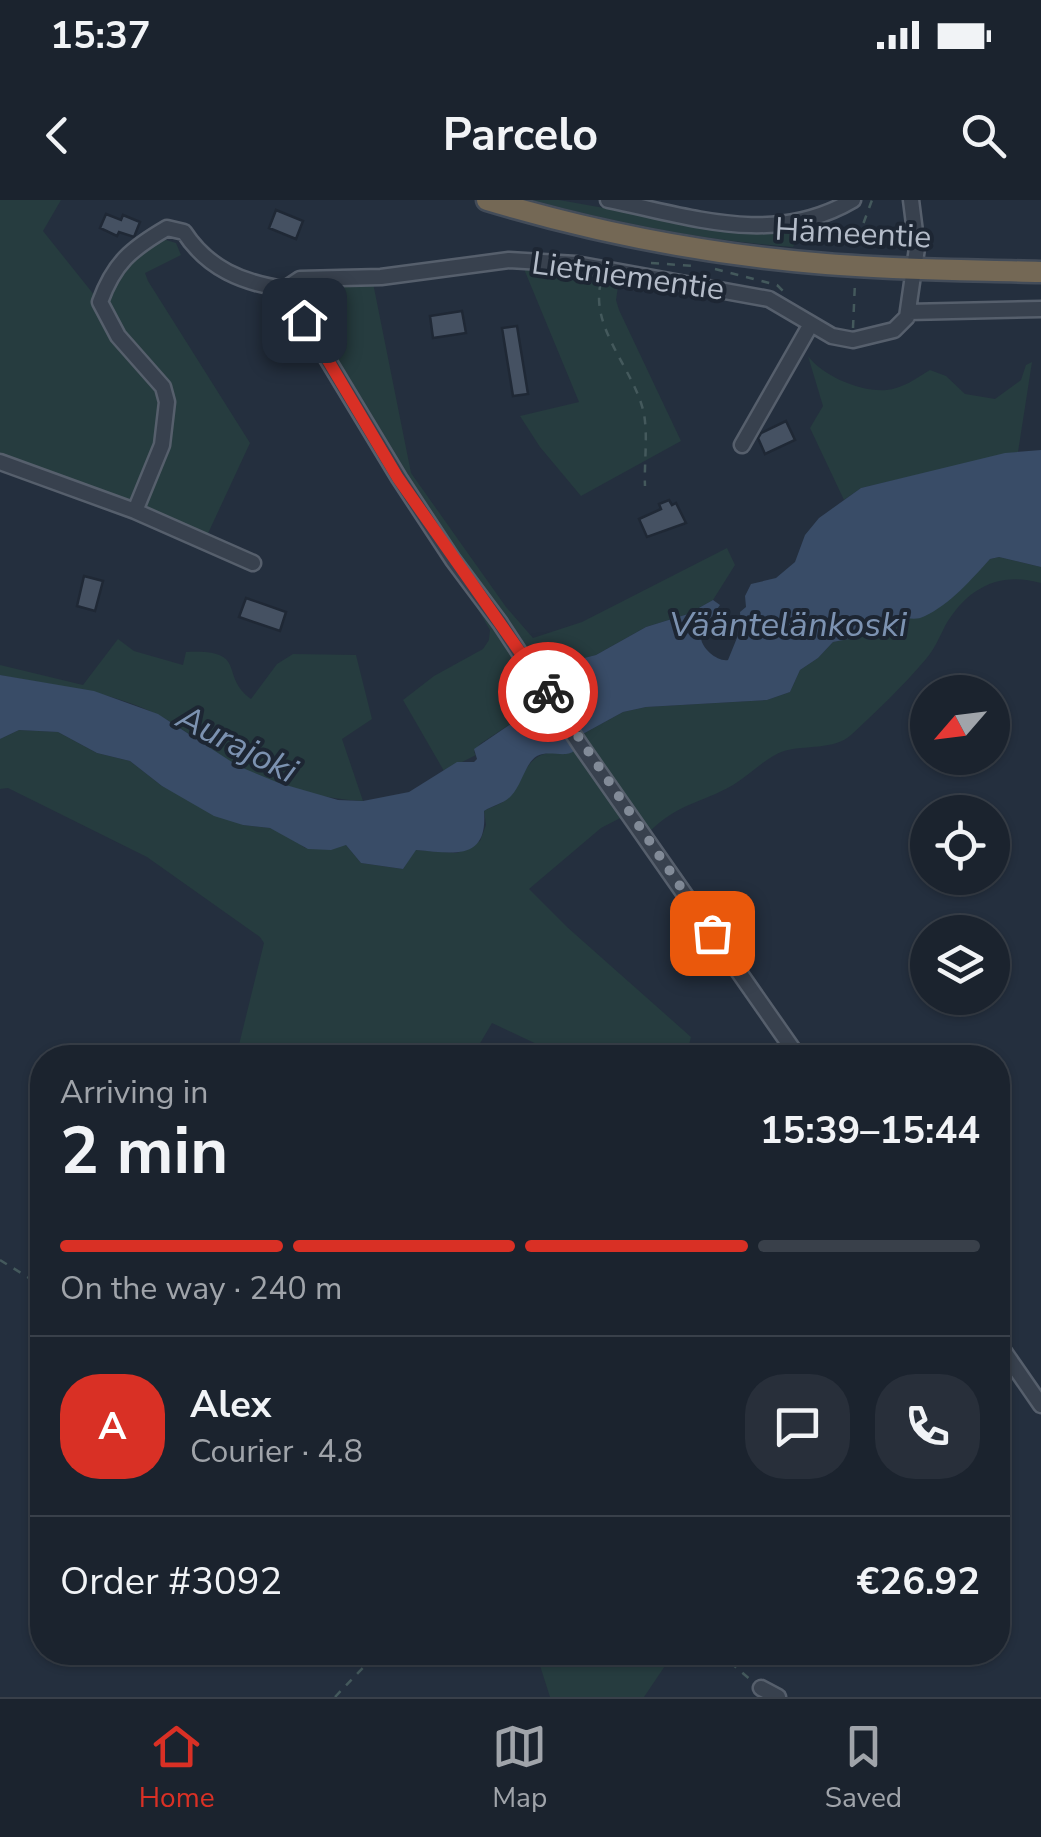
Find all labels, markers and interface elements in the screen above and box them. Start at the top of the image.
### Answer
text: 15:37 [50,10,151,61]
text: Parcelo [443,105,598,166]
icon: back [30,108,85,163]
icon: search [956,108,1011,163]
street label: Hämeentie [774,207,932,259]
street label: Lietniementie [529,241,727,311]
pin [262,278,347,363]
icon: home [277,293,332,348]
water label: Vääntelänkoski [669,601,908,648]
courier [498,642,598,742]
icon: bike [521,665,576,720]
north arrow [910,675,1010,775]
map controls [910,675,1010,1015]
water label: Aurajoki [168,693,306,795]
button: locate [910,795,1010,895]
pin [670,891,755,976]
icon: bag [685,906,740,961]
button: layers [910,915,1010,1015]
text: Arriving in [60,1071,208,1114]
text: 15:39–15:44 [760,1105,980,1156]
text: 2 min [60,1107,228,1196]
text: On the way · 240 m [60,1267,342,1310]
button: chat [745,1374,850,1479]
button: phone [875,1374,980,1479]
text: Alex [190,1379,271,1430]
text: A [98,1401,127,1452]
text: Courier · 4.8 [190,1430,363,1473]
text: Order #3092 [60,1556,282,1607]
text: €26.92 [857,1556,980,1607]
tab: Home [139,1719,215,1817]
tab: Map [492,1719,547,1817]
tab: Saved [825,1719,902,1817]

